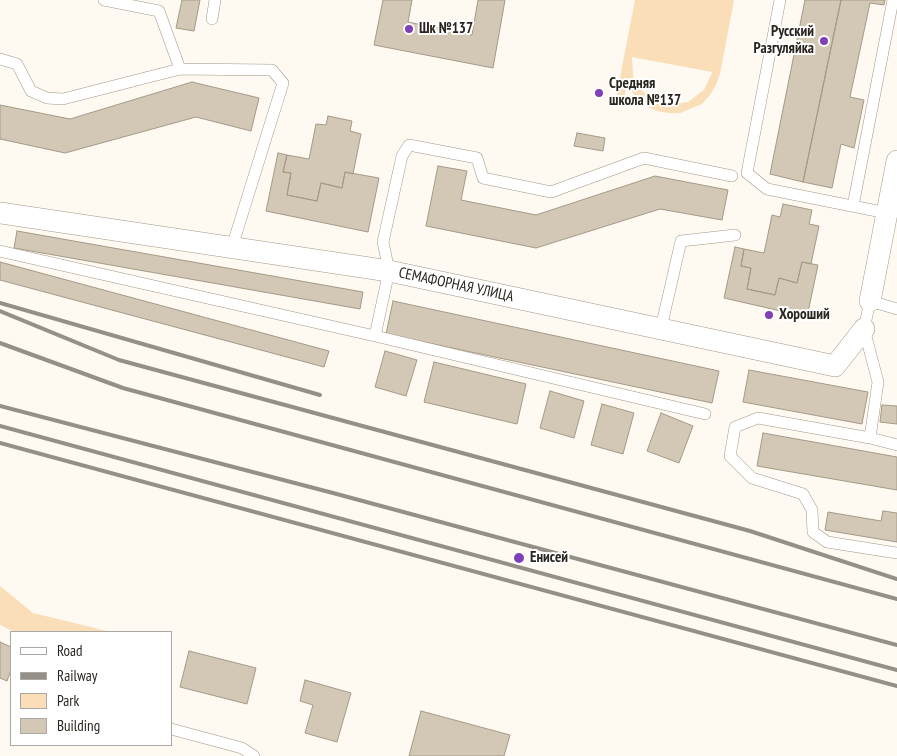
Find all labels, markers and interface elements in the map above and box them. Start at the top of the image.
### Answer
place label: Шк №137 [419,20,473,38]
marker: Шк №137 [403,23,415,35]
place label: Русский Разгуляйка [754,23,814,58]
marker: Русский Разгуляйка [818,35,830,47]
place label: Средняя школа №137 [609,75,681,110]
marker: Средняя школа №137 [593,87,605,99]
street label: СЕМАФОРНАЯ УЛИЦА [397,264,515,306]
place label: Хороший [779,306,830,324]
marker: Хороший [763,309,775,321]
place label: Енисей [530,549,568,567]
marker: Енисей [512,551,526,565]
legend [10,631,172,746]
text: Road [57,641,83,660]
text: Railway [57,666,97,685]
text: Park [57,691,79,710]
text: Building [57,716,100,735]

